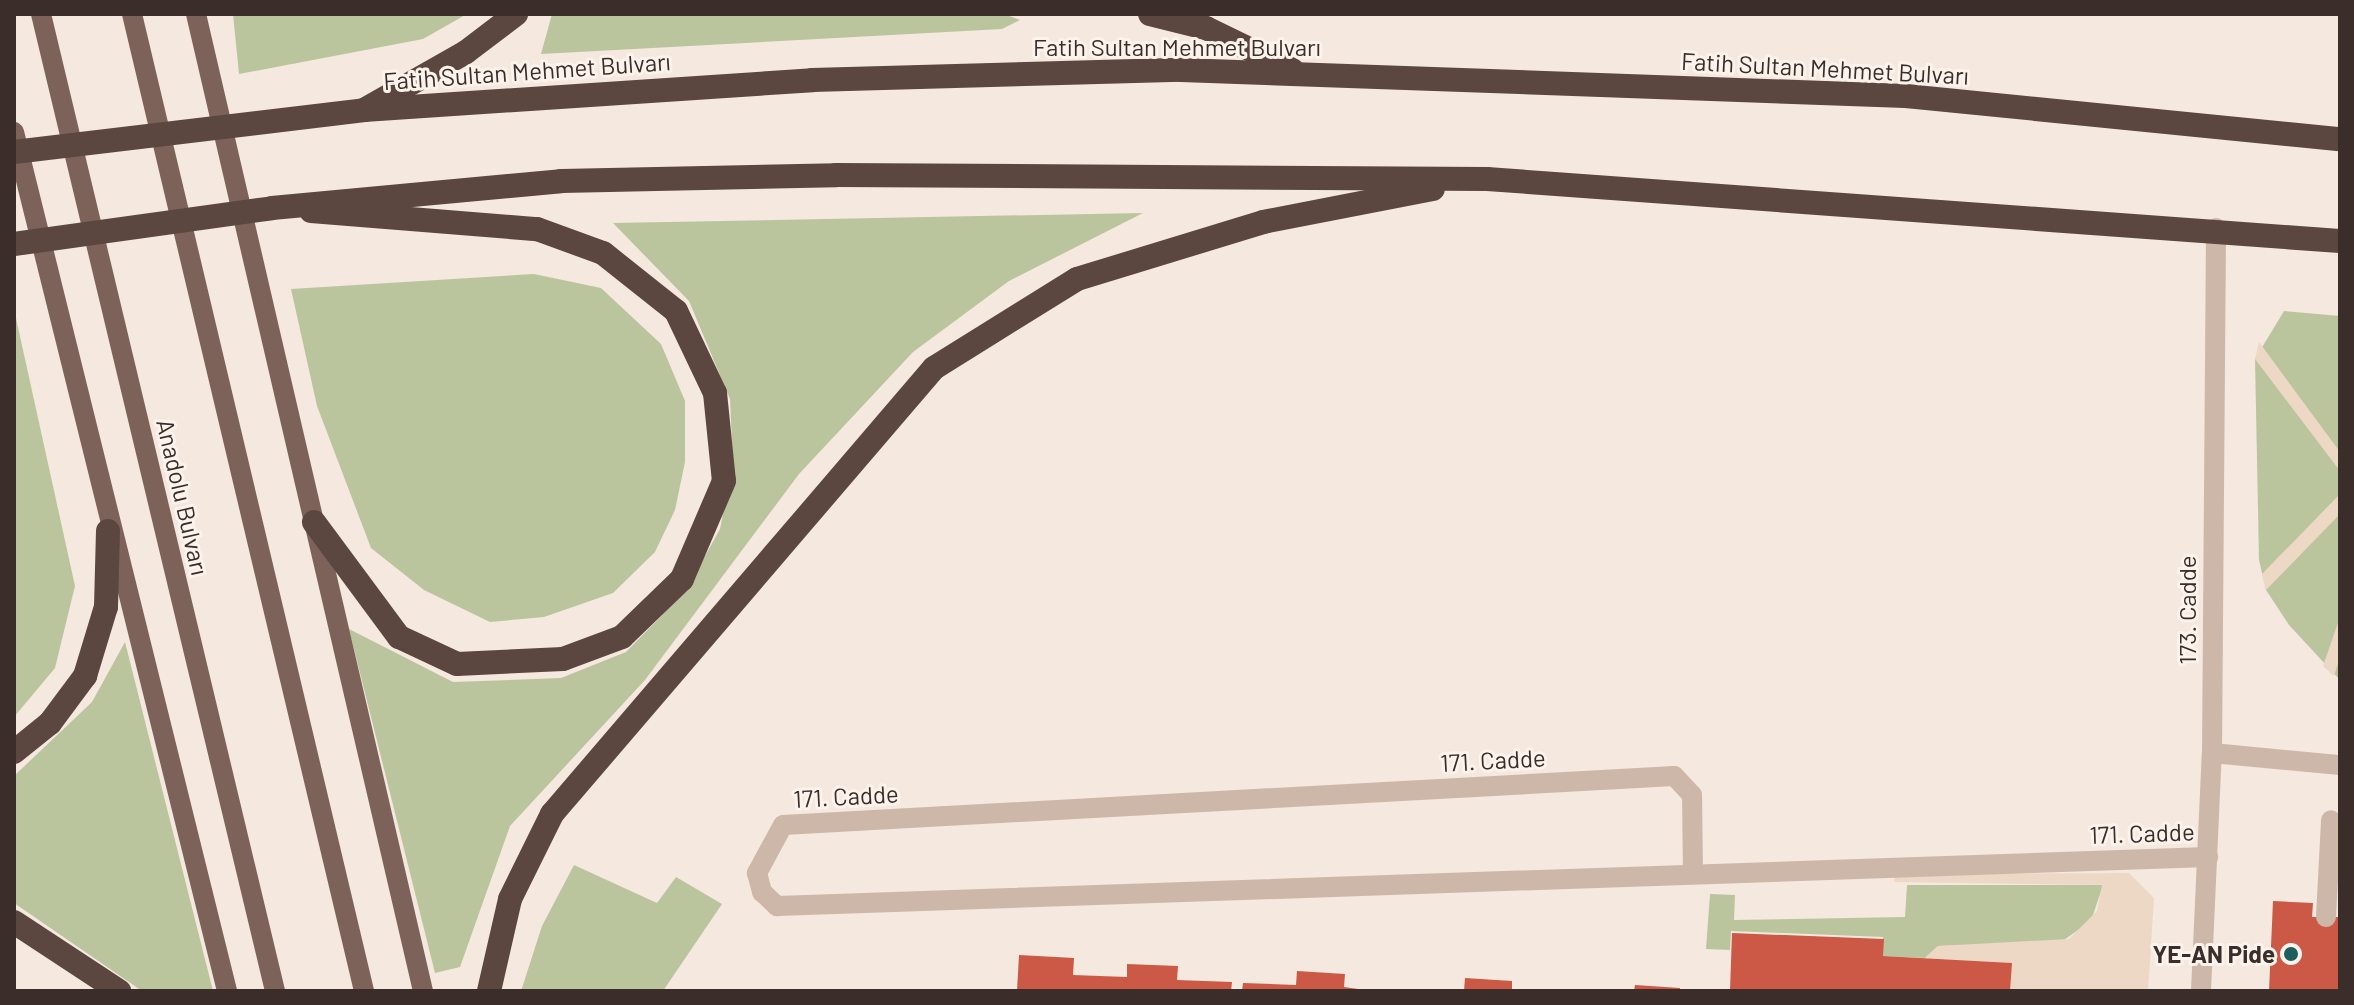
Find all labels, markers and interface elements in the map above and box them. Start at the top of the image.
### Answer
street label: Fatih Sultan Mehmet Bulvarı [1033,33,1321,61]
street label: Fatih Sultan Mehmet Bulvarı [1681,46,1969,90]
street label: Fatih Sultan Mehmet Bulvarı [382,47,672,95]
street label: Anadolu Bulvarı [151,416,215,578]
street label: 173. Cadde [2173,555,2201,665]
street label: 171. Cadde [1440,743,1546,777]
street label: 171. Cadde [793,779,899,813]
street label: 171. Cadde [2089,817,2195,849]
place label: YE-AN Pide [2153,940,2275,968]
marker: YE-AN Pide [2282,945,2300,963]

